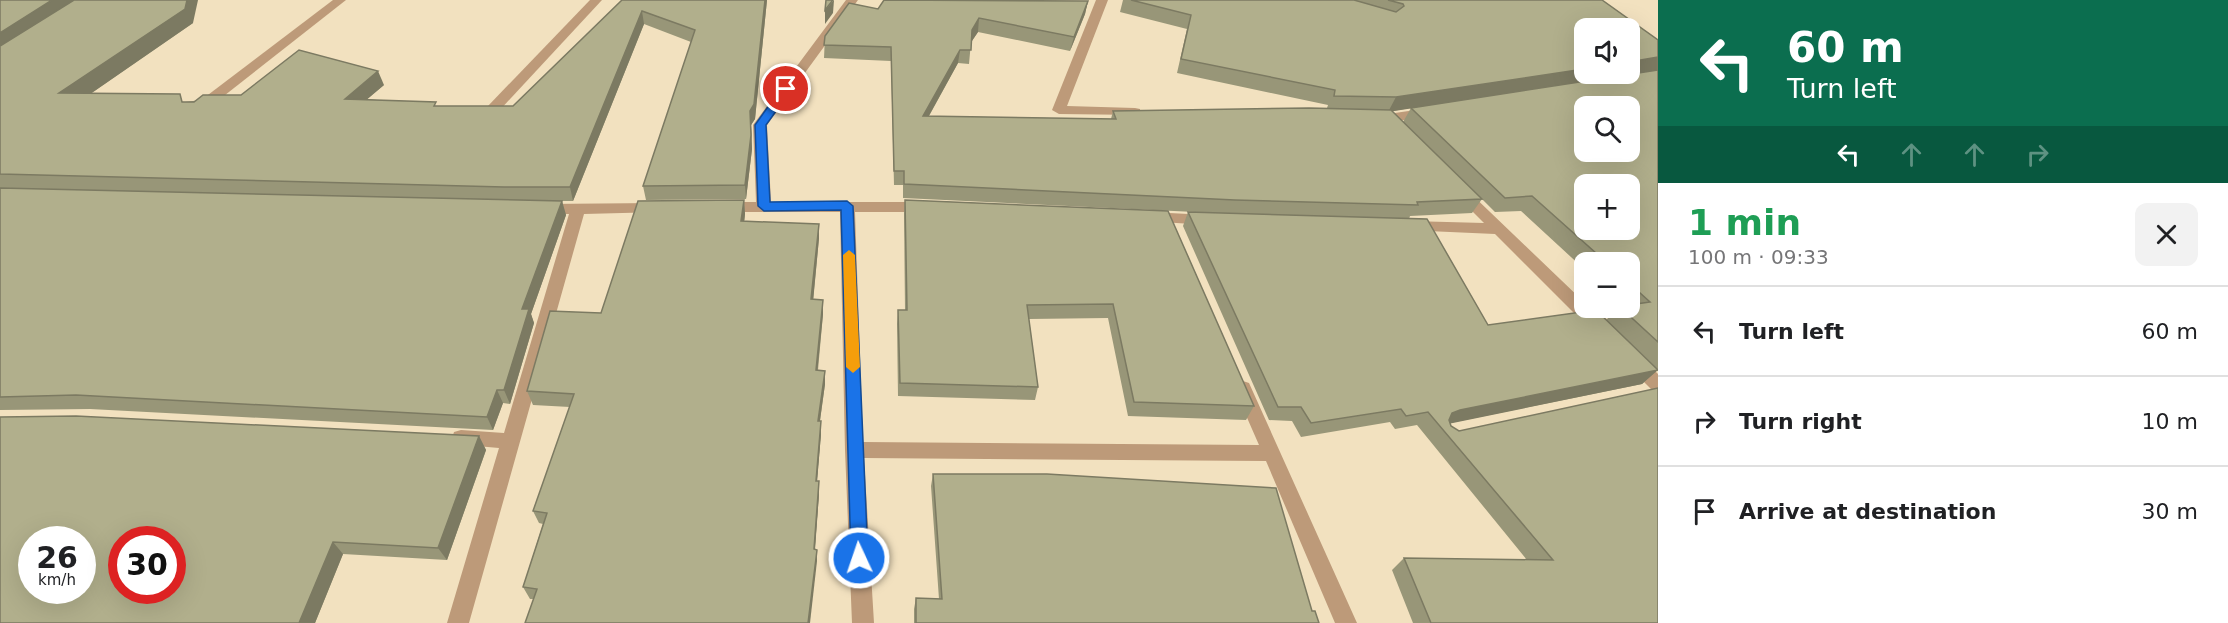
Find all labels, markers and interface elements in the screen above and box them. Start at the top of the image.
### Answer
map controls [1574,18,1640,318]
button: sound [1574,18,1640,84]
text: 60 m [1787,23,1904,72]
icon: left [1688,24,1766,102]
pin [760,63,811,114]
icon: arrive [769,72,802,105]
text: Turn left [1787,73,1897,104]
button: search [1574,96,1640,162]
icon: left [1832,138,1865,171]
icon: ahead [1895,138,1928,171]
icon: ahead [1958,138,1991,171]
icon: right [2021,138,2054,171]
button: + [1574,174,1640,240]
text: 1 min [1688,202,1801,243]
button: close [2135,203,2198,266]
text: 100 m · 09:33 [1688,245,1829,269]
button: − [1574,252,1640,318]
icon: left [1688,315,1721,348]
text: Turn left [1739,319,1844,344]
text: 60 m [2142,319,2198,344]
icon: right [1688,405,1721,438]
text: Turn right [1739,409,1862,434]
text: 10 m [2142,409,2198,434]
icon: arrive [1688,495,1721,528]
text: Arrive at destination [1739,499,1996,524]
text: 30 m [2142,499,2198,524]
speed limit sign: 30 [108,526,186,604]
position arrow [827,526,891,590]
text: 26 [36,540,78,575]
text: km/h [38,571,76,589]

